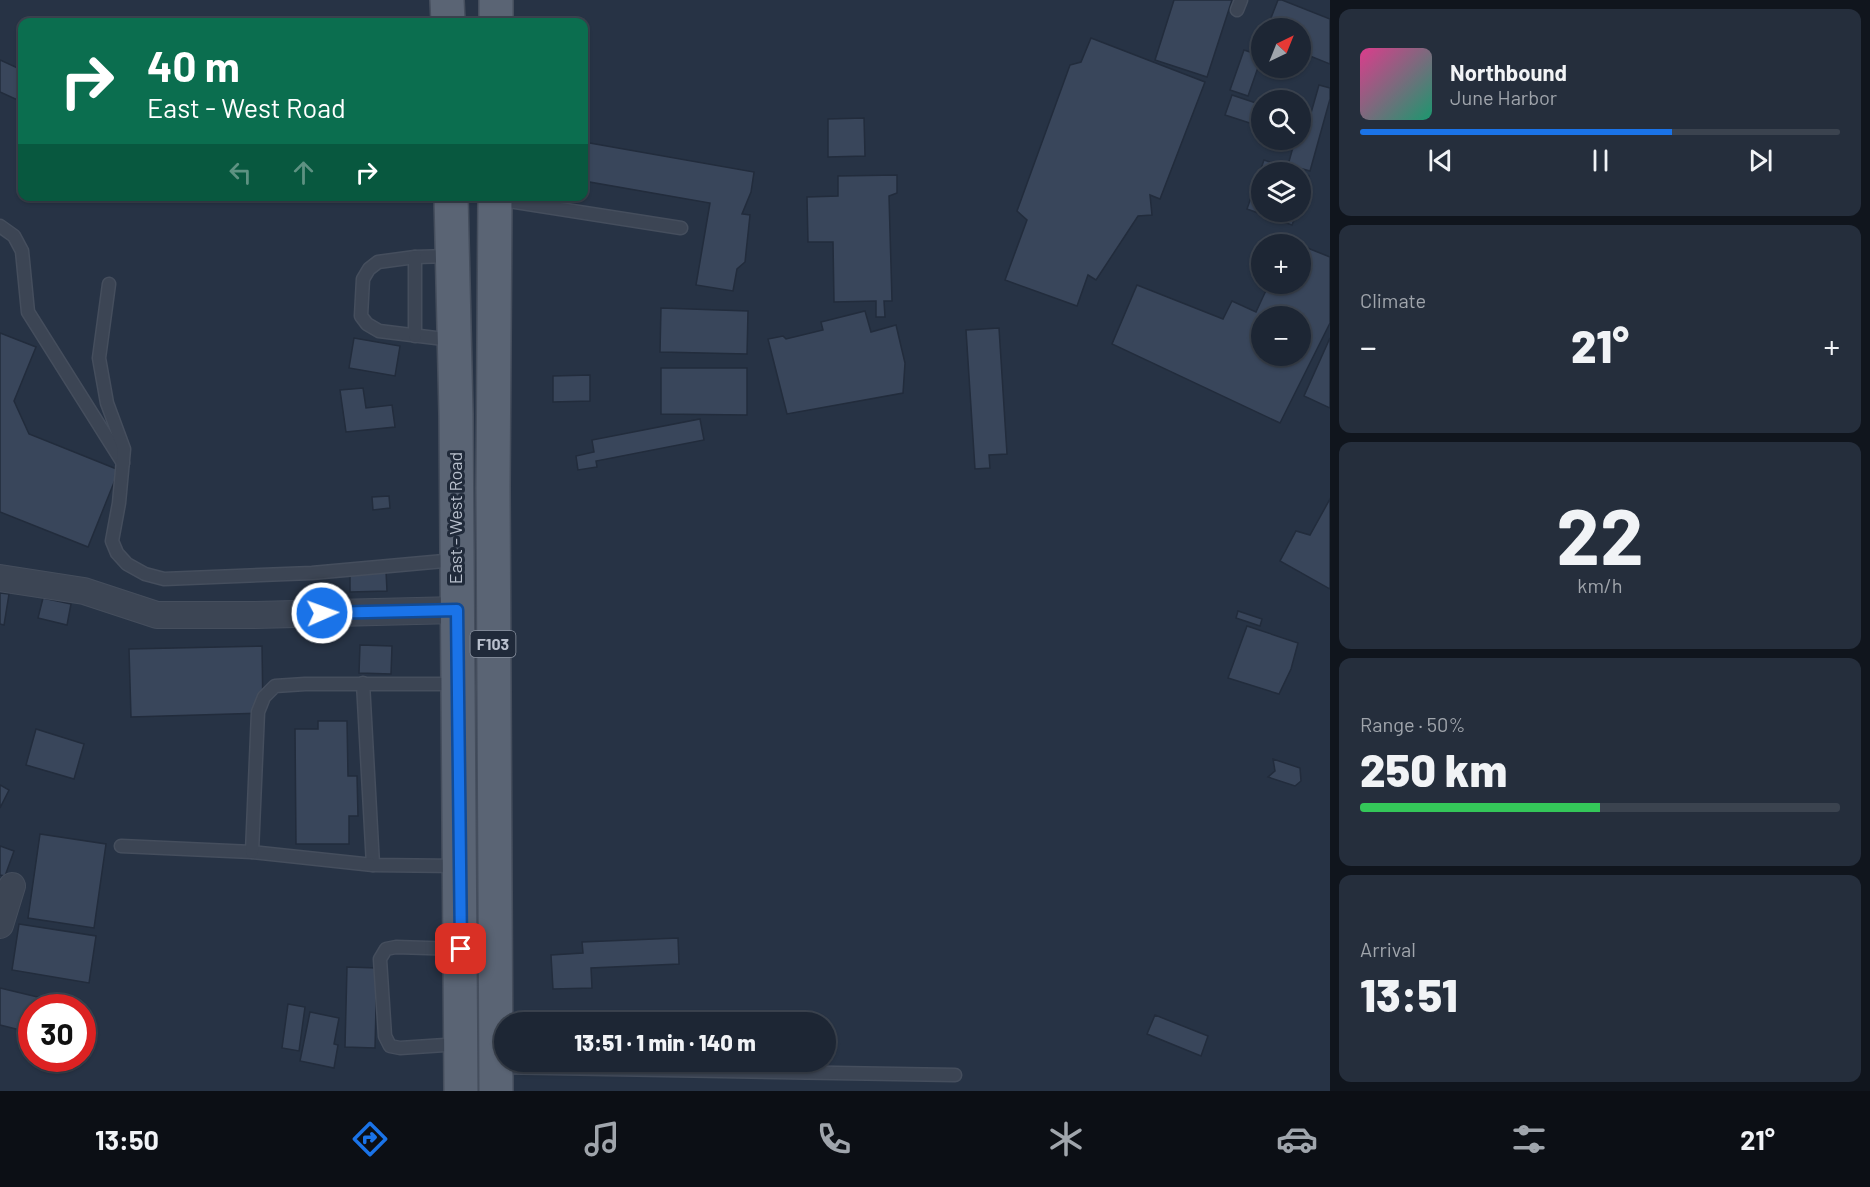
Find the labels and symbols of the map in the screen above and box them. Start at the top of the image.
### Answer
north arrow [1251,18,1311,78]
street label: East - West Road [444,452,466,584]
position arrow [290,581,354,645]
road number: F103 [470,631,516,657]
pin [435,923,486,974]
speed limit sign: 30 [18,994,96,1072]

